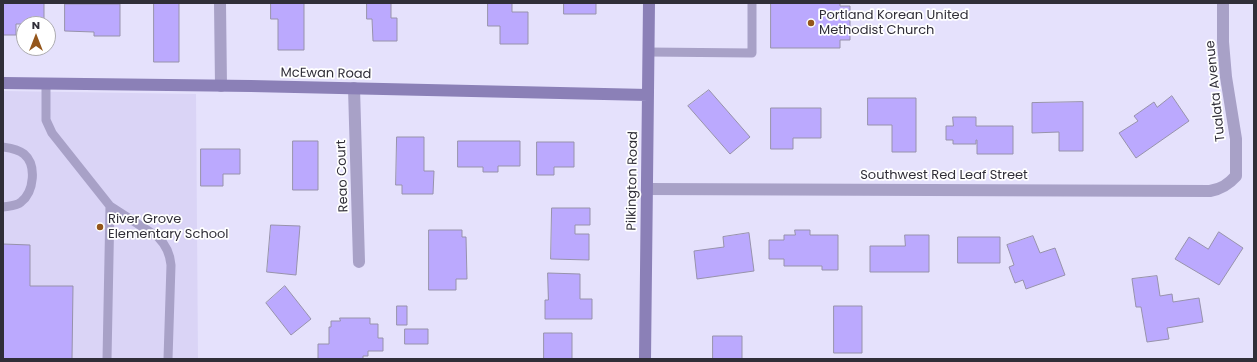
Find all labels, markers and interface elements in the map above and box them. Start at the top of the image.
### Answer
place label: Portland Korean United Methodist Church [819,8,968,39]
north arrow [16,16,56,56]
text: N [32,17,40,33]
marker: Portland Korean United Methodist Church [806,18,816,28]
street label: Tualata Avenue [1203,39,1229,143]
street label: McEwan Road [280,65,372,83]
street label: Pilkington Road [624,131,642,231]
street label: Reao Court [334,139,352,213]
street label: Southwest Red Leaf Street [860,168,1028,184]
place label: River Grove Elementary School [108,212,229,243]
marker: River Grove Elementary School [95,222,105,232]

